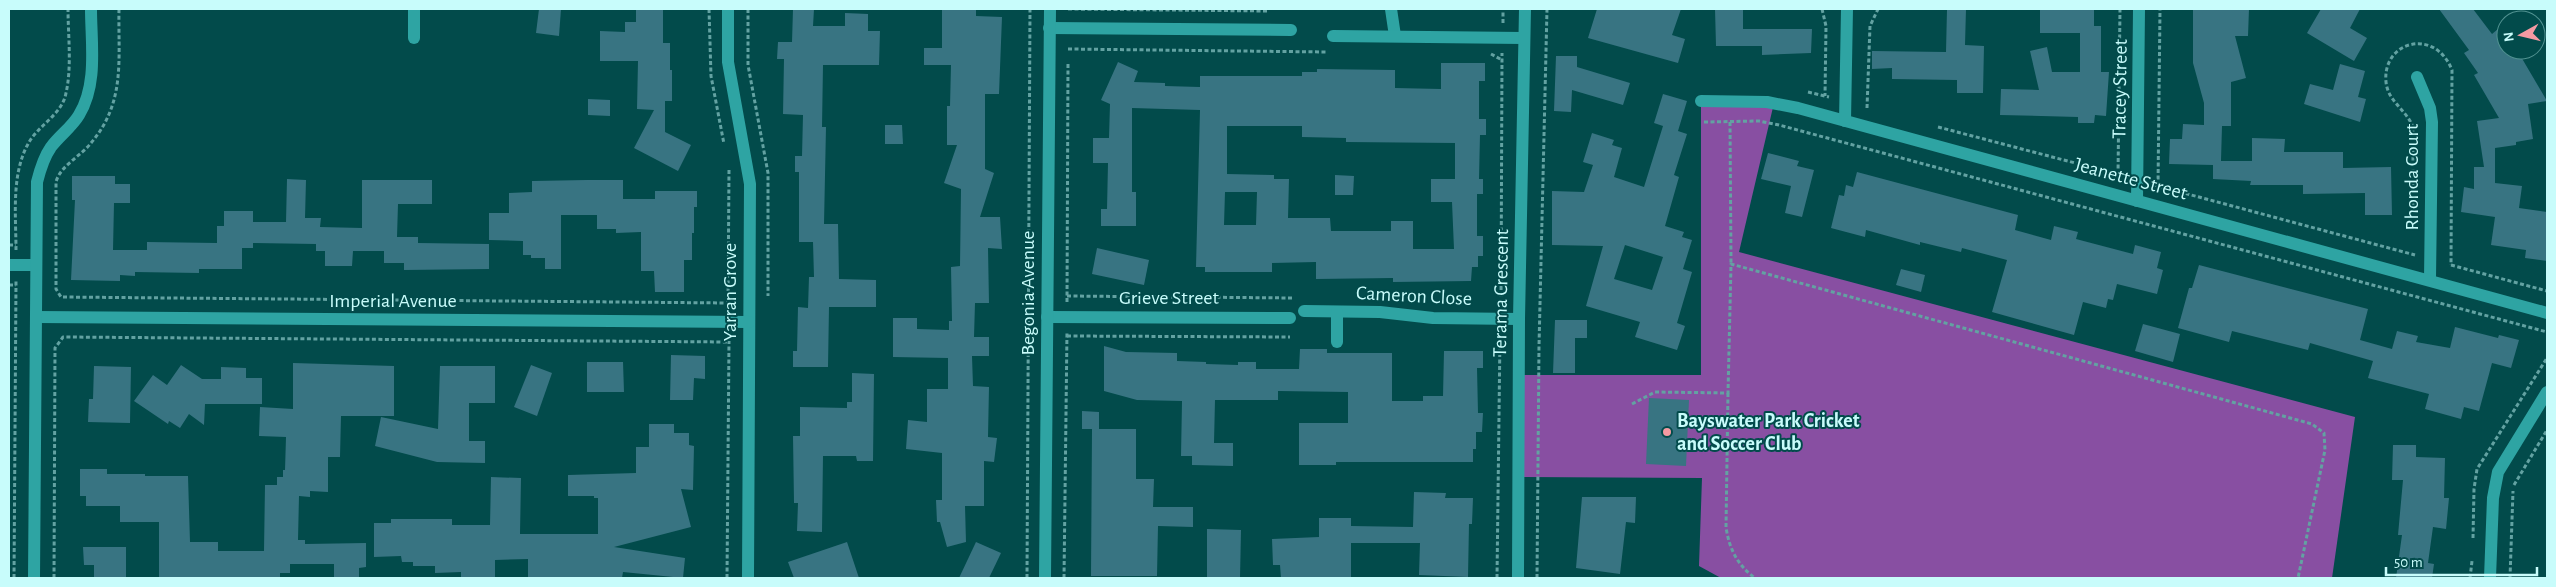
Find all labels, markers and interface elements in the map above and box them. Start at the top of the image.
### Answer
north arrow [2496,10,2546,60]
text: N [2502,31,2517,42]
street label: Tracey Street [2109,38,2131,139]
street label: Rhonda Court [2402,123,2422,230]
street label: Jeanette Street [2073,154,2190,204]
street label: Terama Crescent [1490,228,1512,357]
street label: Begonia Avenue [1018,231,1038,355]
street label: Yarran Grove [720,243,740,341]
street label: Cameron Close [1355,283,1473,309]
street label: Grieve Street [1119,288,1220,308]
street label: Imperial Avenue [329,291,457,311]
place label: Bayswater Park Cricket and Soccer Club [1677,411,1860,454]
marker: Bayswater Park Cricket and Soccer Club [1661,426,1673,438]
scale bar [2386,544,2537,576]
text: 50 m [2394,555,2423,570]

